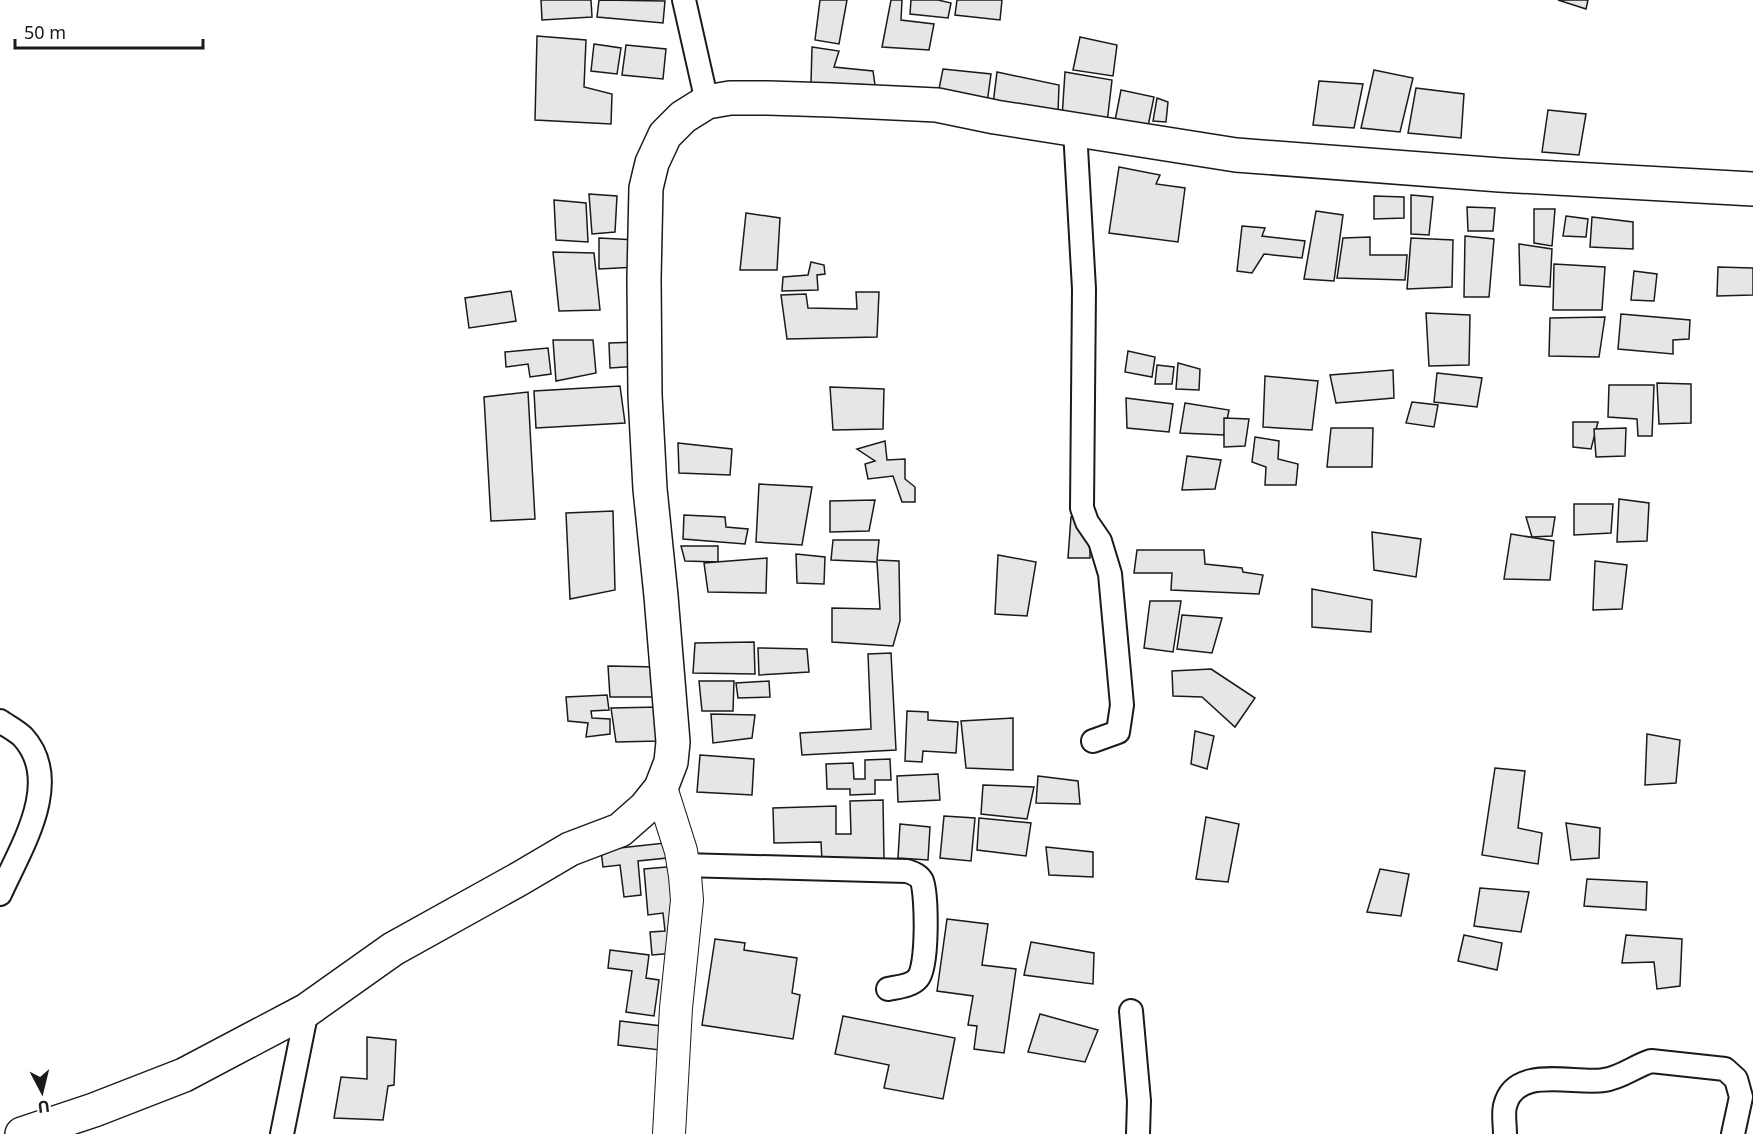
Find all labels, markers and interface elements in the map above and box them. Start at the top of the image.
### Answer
scale bar [15,12,202,50]
text: 50 m [24,20,66,44]
north arrow [12,1062,72,1122]
text: U [36,1095,51,1119]

